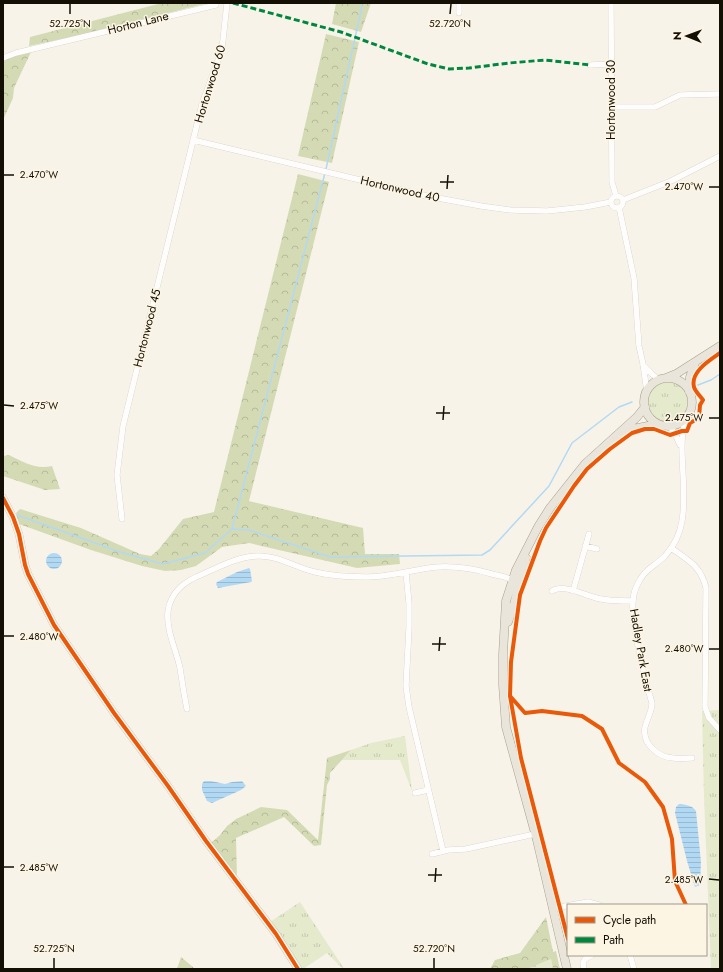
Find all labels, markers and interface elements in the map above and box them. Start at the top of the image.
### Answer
street label: Horton Lane [106,7,170,39]
text: 52.725°N [49,16,91,31]
text: 52.720°N [429,16,471,31]
north arrow [667,16,707,56]
text: N [669,31,685,40]
street label: Hortonwood 60 [190,43,230,125]
street label: Hortonwood 30 [602,60,620,140]
text: 2.470°W [20,167,58,182]
street label: Hortonwood 40 [359,171,441,207]
text: 2.470°W [665,179,703,194]
street label: Hortonwood 45 [129,287,165,369]
text: 2.475°W [20,398,58,413]
text: 2.475°W [665,410,703,425]
street label: Hadley Park East [625,607,657,693]
text: 2.480°W [20,629,58,644]
text: 2.480°W [665,641,703,656]
text: 2.485°W [20,860,58,875]
text: 2.485°W [665,872,703,887]
legend [567,904,707,956]
text: Cycle path [603,911,656,929]
text: Path [603,931,624,949]
text: 52.725°N [33,941,75,956]
text: 52.720°N [413,941,455,956]

